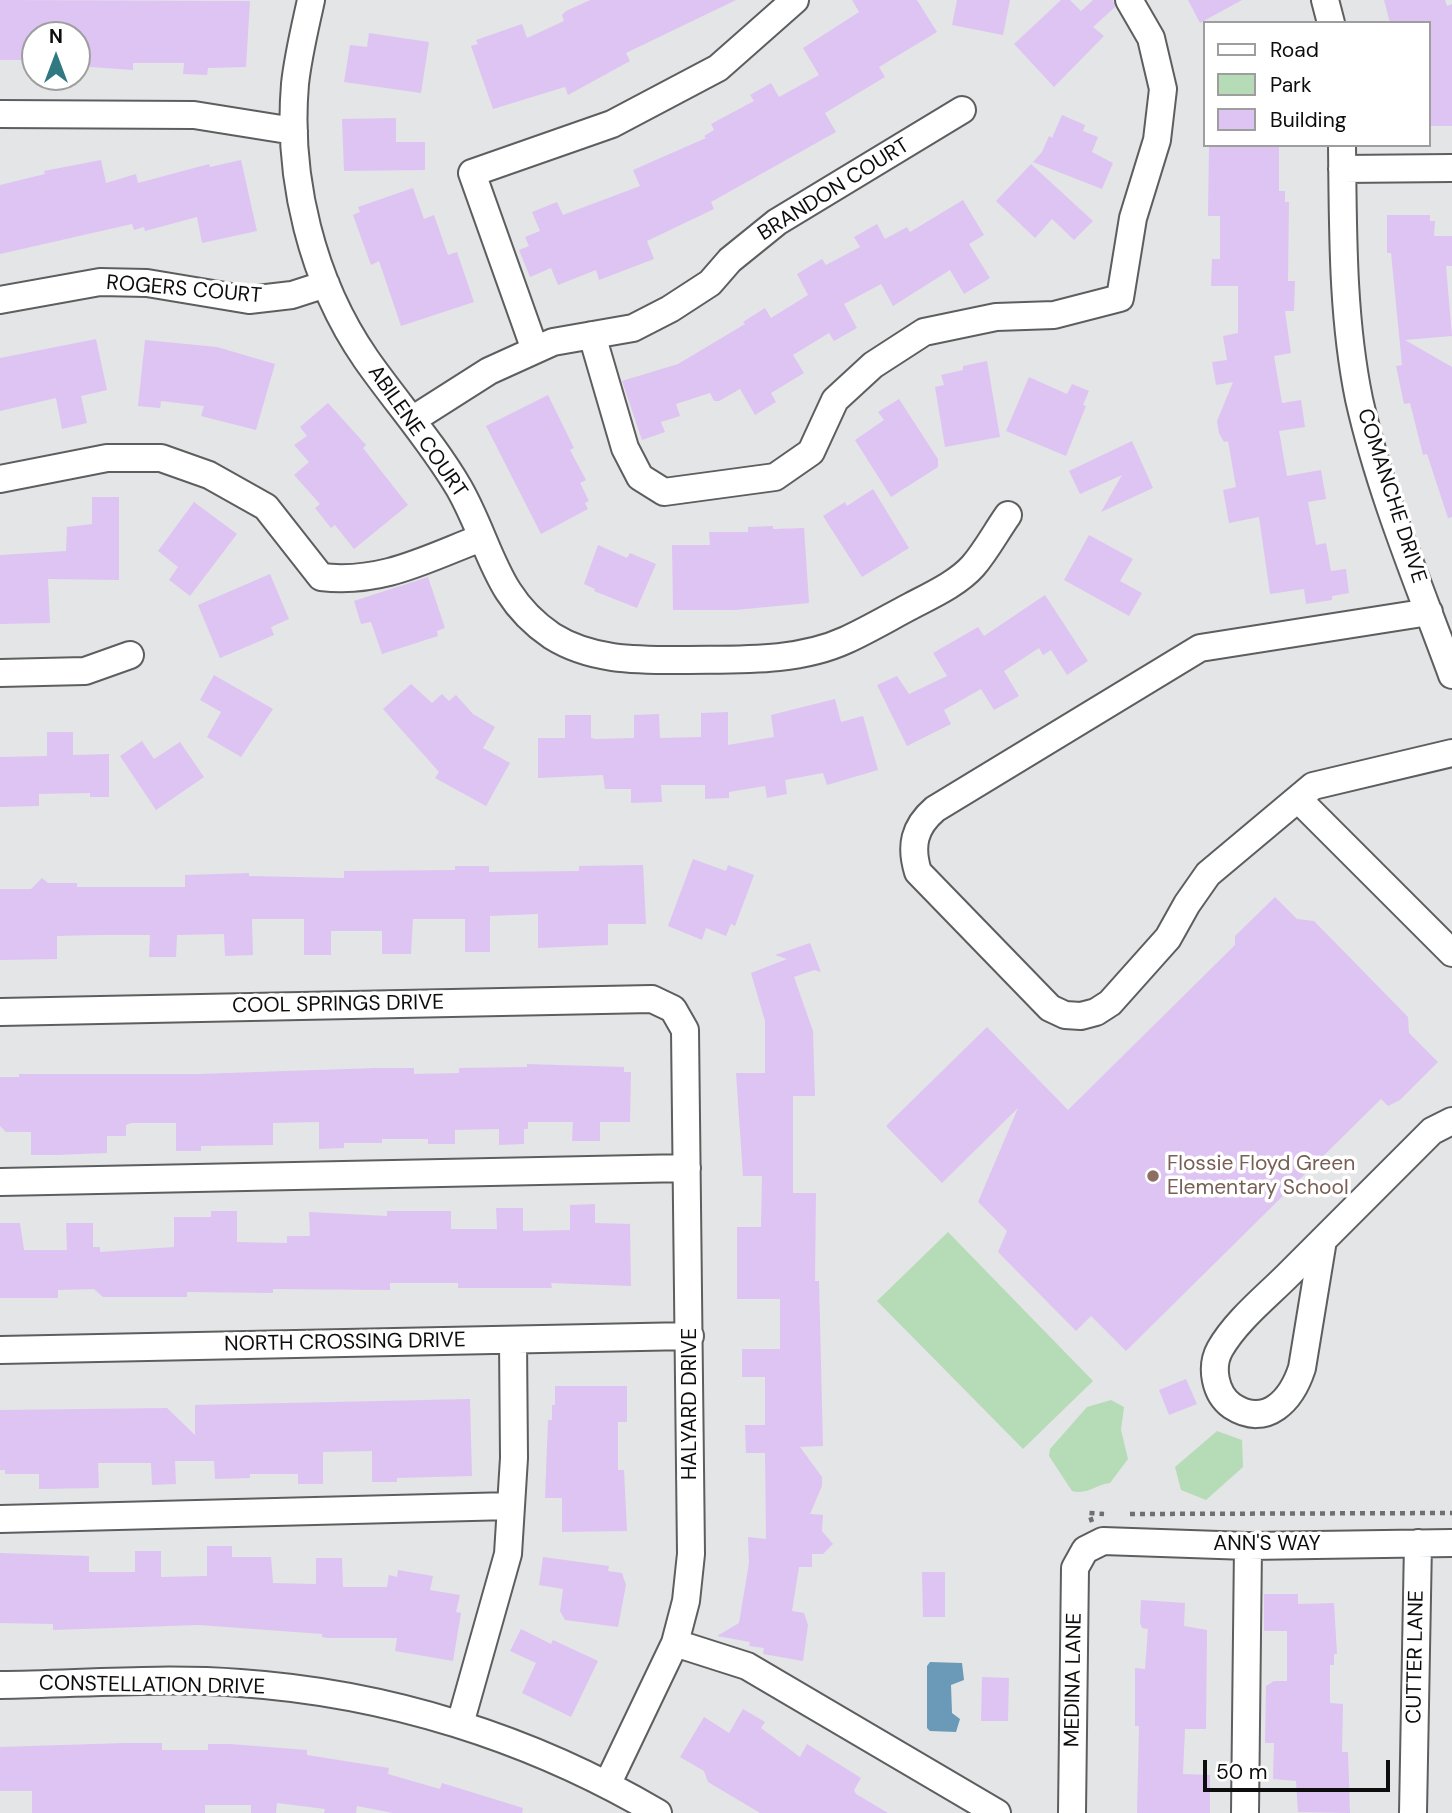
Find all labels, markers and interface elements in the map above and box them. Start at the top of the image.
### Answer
north arrow [21,21,91,91]
legend [1204,21,1431,147]
text: N [49,24,63,49]
text: Road [1270,36,1319,64]
text: Park [1270,71,1311,99]
text: Building [1270,106,1346,134]
street label: BRANDON COURT [754,133,914,247]
street label: ROGERS COURT [105,271,263,309]
street label: ABILENE COURT [362,361,472,503]
street label: COMANCHE DRIVE [1351,406,1431,586]
street label: COOL SPRINGS DRIVE [232,991,444,1019]
place label: Flossie Floyd Green Elementary School [1167,1151,1355,1201]
marker: Flossie Floyd Green Elementary School [1145,1168,1161,1184]
street label: NORTH CROSSING DRIVE [224,1328,466,1358]
street label: HALYARD DRIVE [677,1328,703,1480]
street label: ANN'S WAY [1213,1531,1321,1557]
street label: CUTTER LANE [1402,1590,1430,1724]
street label: MEDINA LANE [1060,1613,1088,1747]
street label: CONSTELLATION DRIVE [39,1671,265,1701]
scale bar [1207,1746,1394,1790]
text: 50 m [1216,1758,1267,1786]

